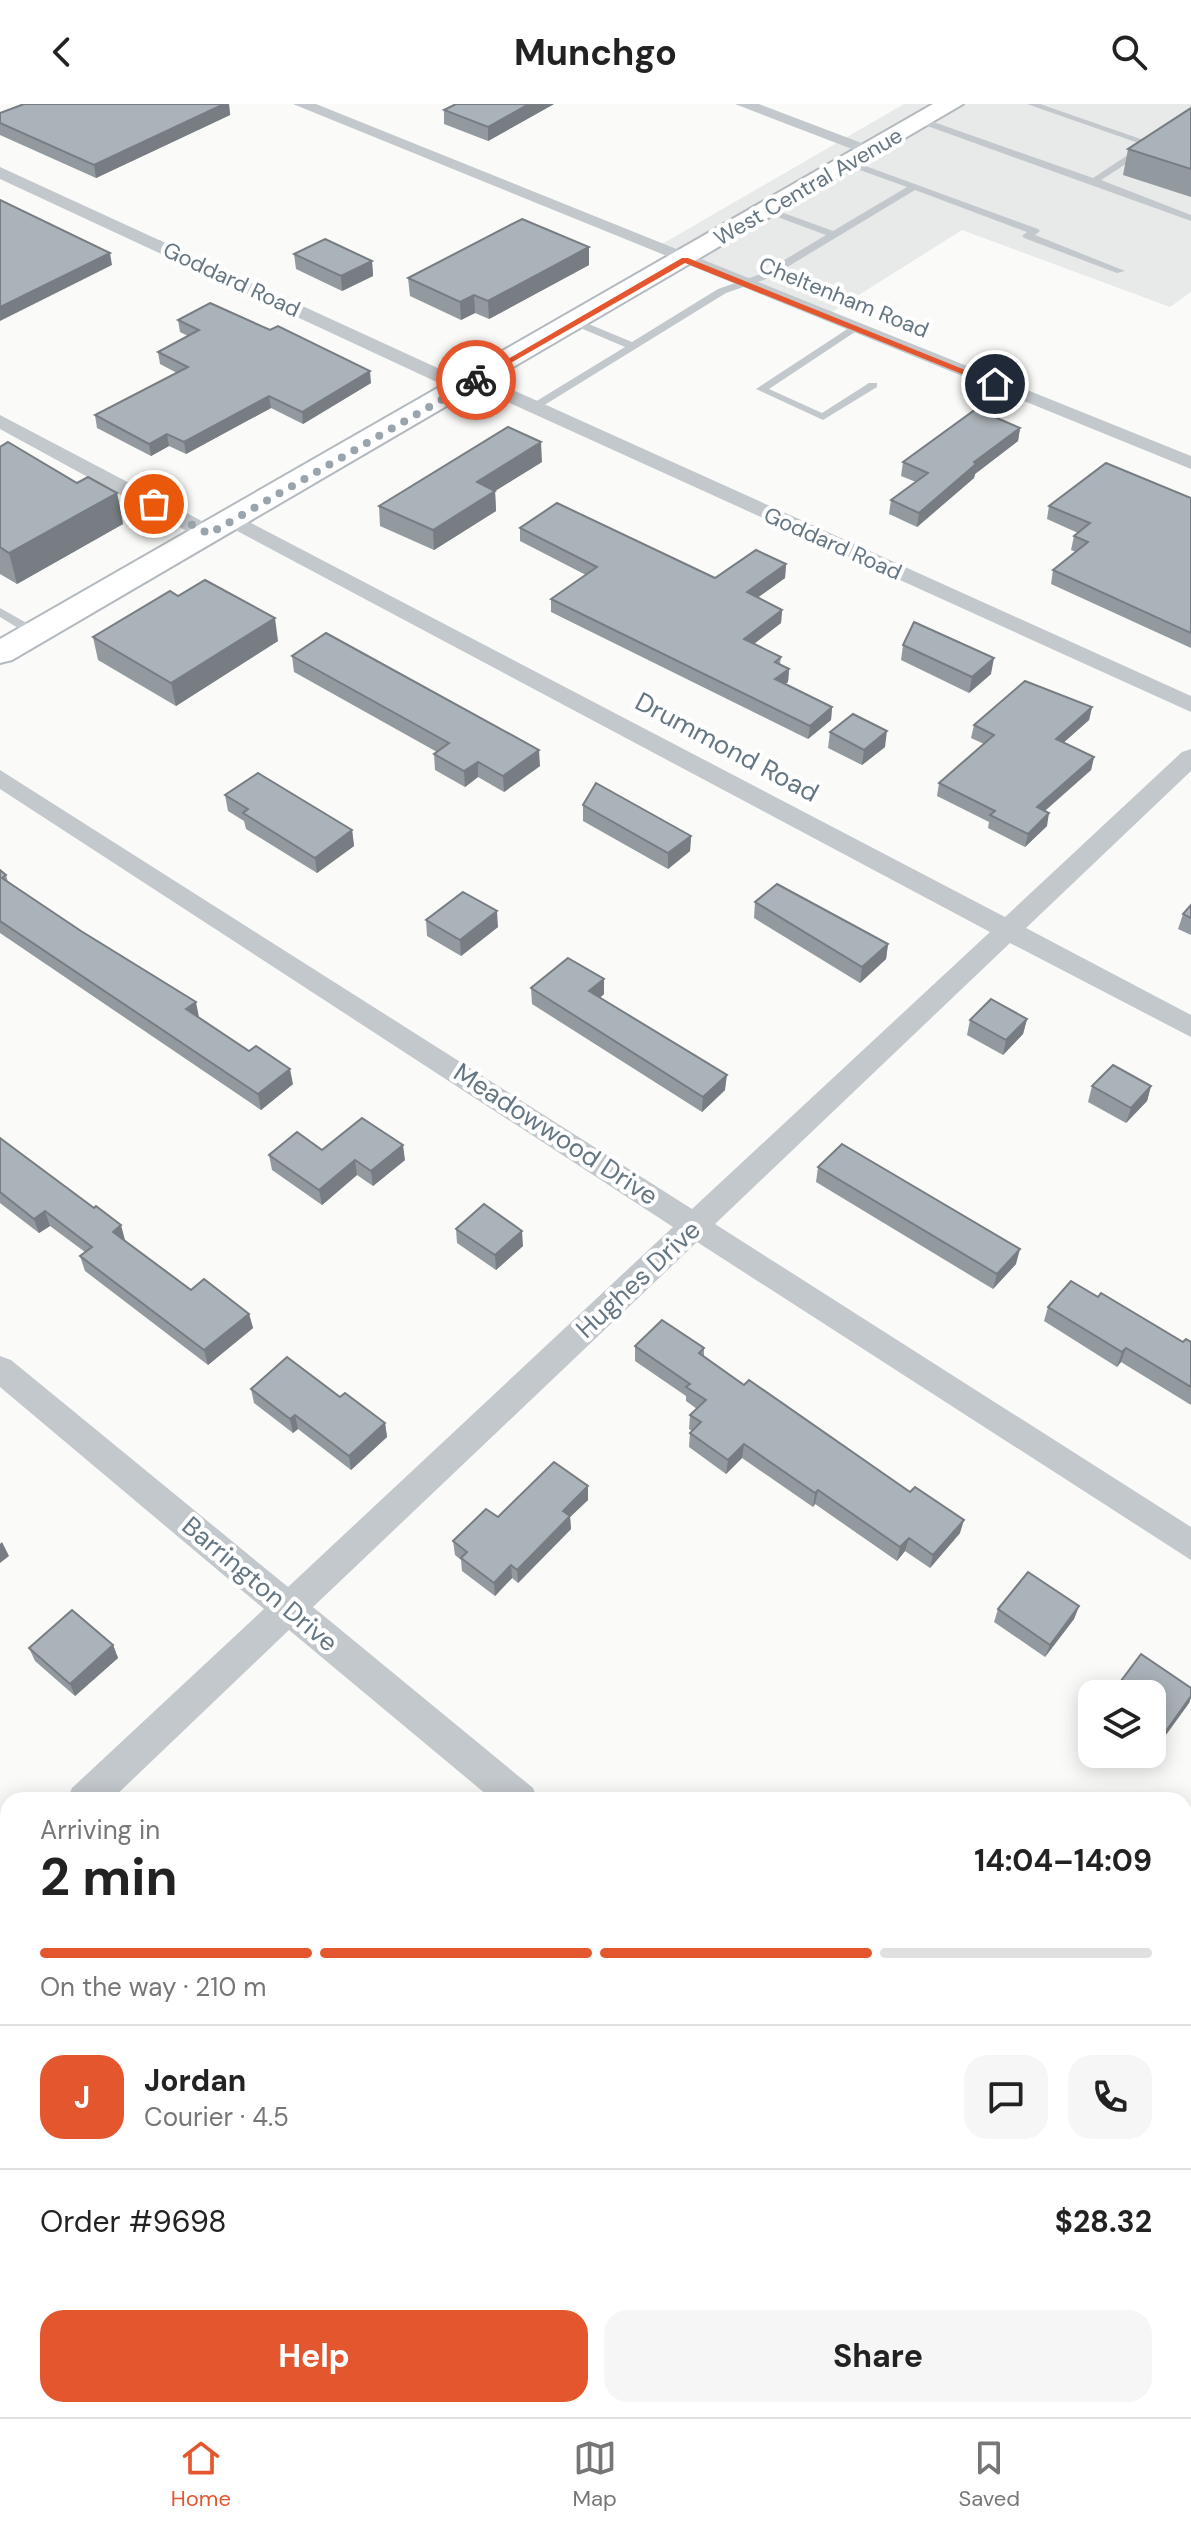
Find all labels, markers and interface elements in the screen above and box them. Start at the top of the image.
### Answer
text: Munchgo [514,29,677,76]
icon: back [40,30,84,74]
icon: search [1107,30,1151,74]
street label: West Central Avenue [709,121,908,252]
street label: Goddard Road [159,235,305,324]
street label: Cheltenham Road [755,250,933,345]
courier [436,340,516,420]
pin [961,350,1029,418]
icon: bike [454,358,498,402]
icon: home [973,362,1017,406]
pin [120,470,188,538]
icon: bag [132,482,176,526]
street label: Goddard Road [759,500,906,587]
street label: Drummond Road [629,684,825,810]
street label: Meadowwood Drive [447,1055,665,1213]
street label: Hughes Drive [568,1213,708,1345]
street label: Barrington Drive [175,1509,345,1659]
map controls [1078,1680,1166,1768]
button: layers [1078,1680,1166,1768]
text: Arriving in [40,1813,160,1847]
text: 14:04–14:09 [974,1841,1152,1880]
text: 2 min [40,1843,178,1911]
text: On the way · 210 m [40,1970,266,2004]
button: chat [964,2055,1048,2139]
button: phone [1068,2055,1152,2139]
text: Jordan [144,2061,246,2100]
text: J [74,2078,90,2117]
text: Courier · 4.5 [144,2100,289,2134]
text: Order #9698 [40,2202,226,2241]
text: $28.32 [1055,2202,1152,2241]
button: Help [40,2310,588,2402]
button: Share [604,2310,1152,2402]
tab: Home [171,2436,231,2513]
tab: Map [573,2436,617,2513]
tab: Saved [958,2436,1020,2513]

